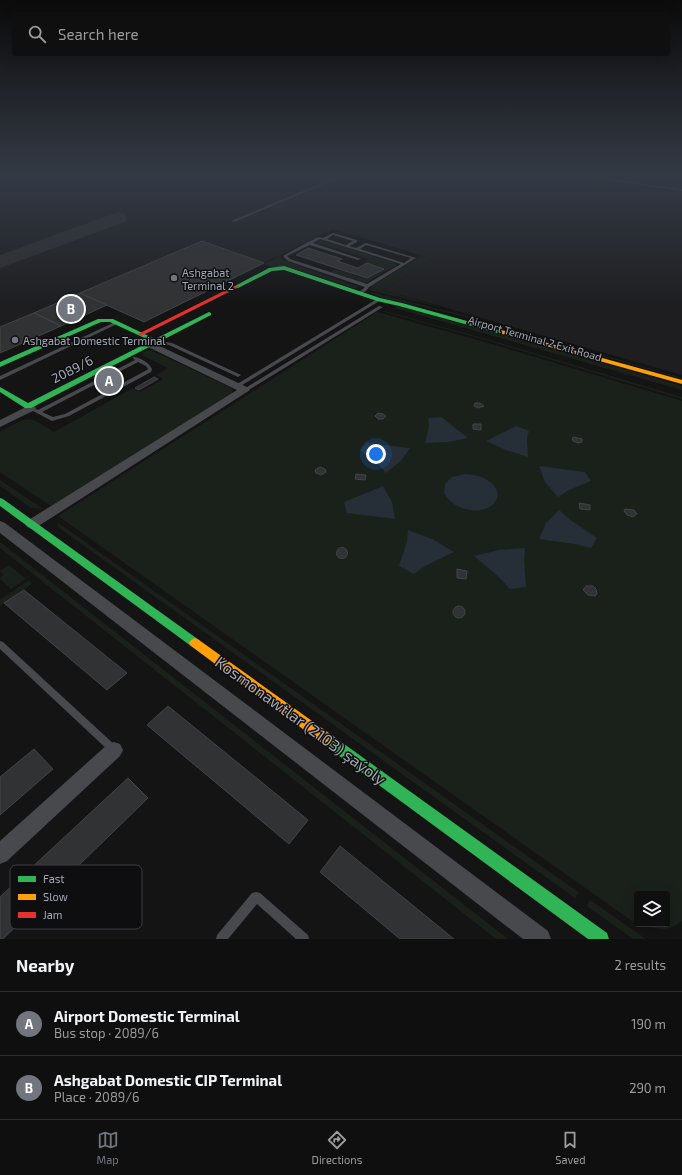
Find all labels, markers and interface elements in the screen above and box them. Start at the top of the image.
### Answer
search box [12,12,670,56]
icon: search [26,23,48,45]
text: Search here [58,25,139,43]
place label: Ashgabat Terminal 2 [182,266,234,292]
marker: Ashgabat Terminal 2 [169,273,179,283]
pin: B [58,294,84,324]
street label: Airport Terminal 2 Exit Road [467,313,603,363]
place label: Ashgabat Domestic Terminal [23,334,166,347]
marker: Ashgabat Domestic Terminal [10,335,20,345]
street label: 2089/6 [48,352,96,386]
pin: A [96,366,122,396]
your location [366,444,386,464]
street label: Kosmonawtlar (2103) şaýoly [212,652,390,789]
legend [10,865,142,929]
text: Fast [43,872,65,885]
text: Slow [43,890,68,903]
map controls [634,891,670,927]
button: layers [634,891,670,927]
text: Jam [43,908,62,921]
text: Nearby [16,955,74,975]
text: 2 results [614,957,666,973]
text: Airport Domestic Terminal [54,1007,240,1025]
text: A [25,1016,33,1032]
text: 190 m [631,1016,666,1032]
text: Bus stop · 2089/6 [54,1025,159,1041]
text: Ashgabat Domestic CIP Terminal [54,1071,282,1089]
text: B [25,1080,33,1096]
text: 290 m [629,1080,666,1096]
text: Place · 2089/6 [54,1089,139,1105]
tab: Map [97,1129,119,1166]
tab: Directions [312,1129,362,1166]
tab: Saved [555,1129,586,1166]

